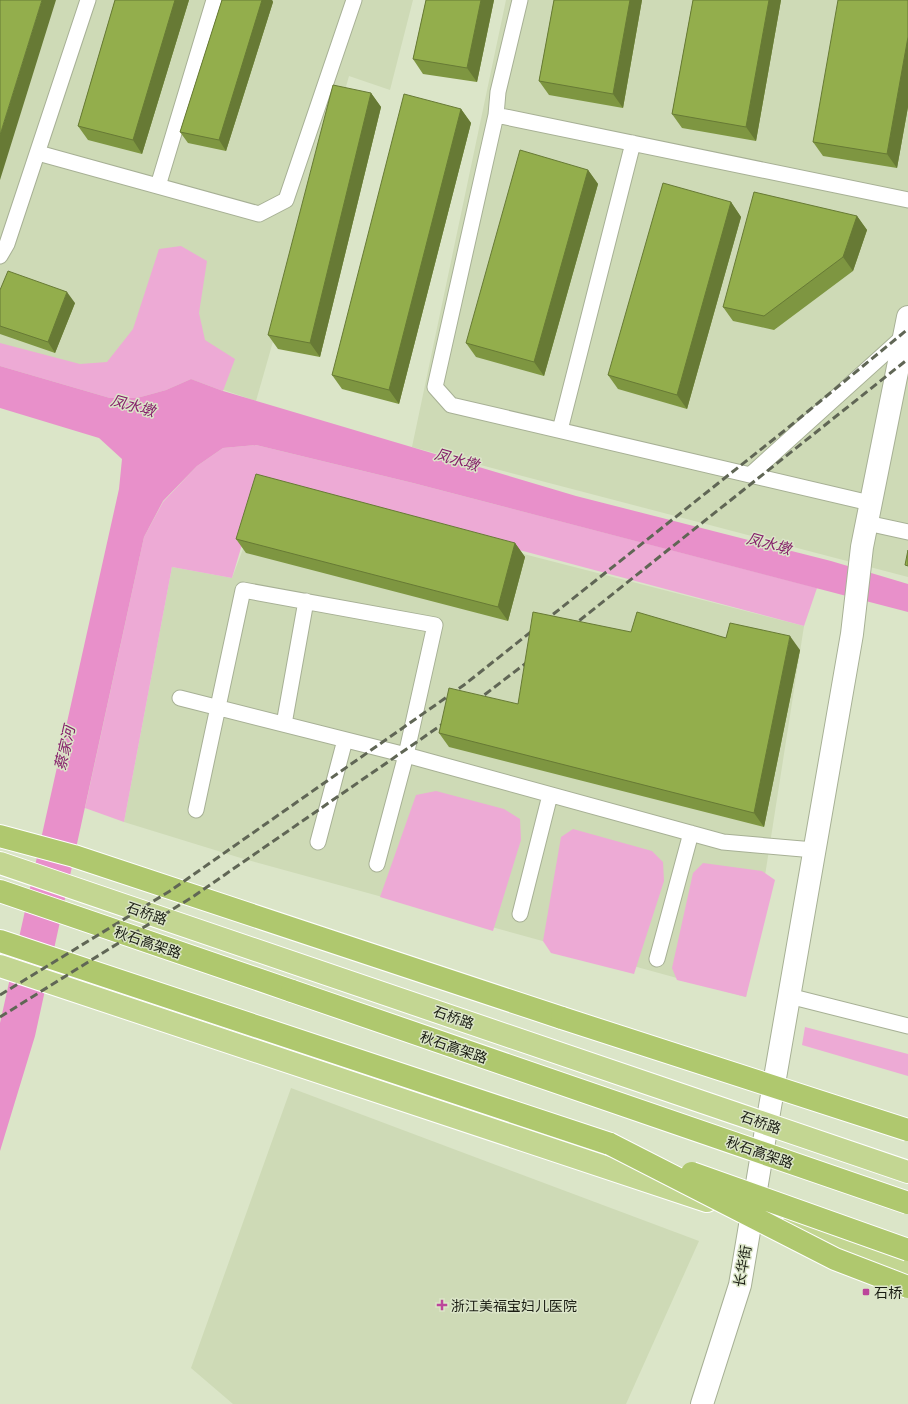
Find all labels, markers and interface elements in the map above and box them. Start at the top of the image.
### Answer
water label: 凤水墩 [109,390,159,421]
water label: 凤水墩 [433,443,483,475]
water label: 凤水墩 [745,528,795,559]
water label: 蔡家河 [49,721,79,772]
street label: 石桥路 [124,897,170,929]
street label: 秋石高架路 [112,922,184,962]
street label: 石桥路 [431,1001,477,1033]
street label: 秋石高架路 [418,1027,490,1067]
street label: 石桥路 [738,1106,784,1138]
street label: 秋石高架路 [724,1132,796,1172]
street label: 长华街 [729,1244,755,1288]
place label: 石桥 [874,1283,902,1302]
marker: 石桥 [861,1287,871,1297]
place label: 浙江美福宝妇儿医院 [451,1296,577,1315]
marker: 浙江美福宝妇儿医院 [436,1299,448,1311]

